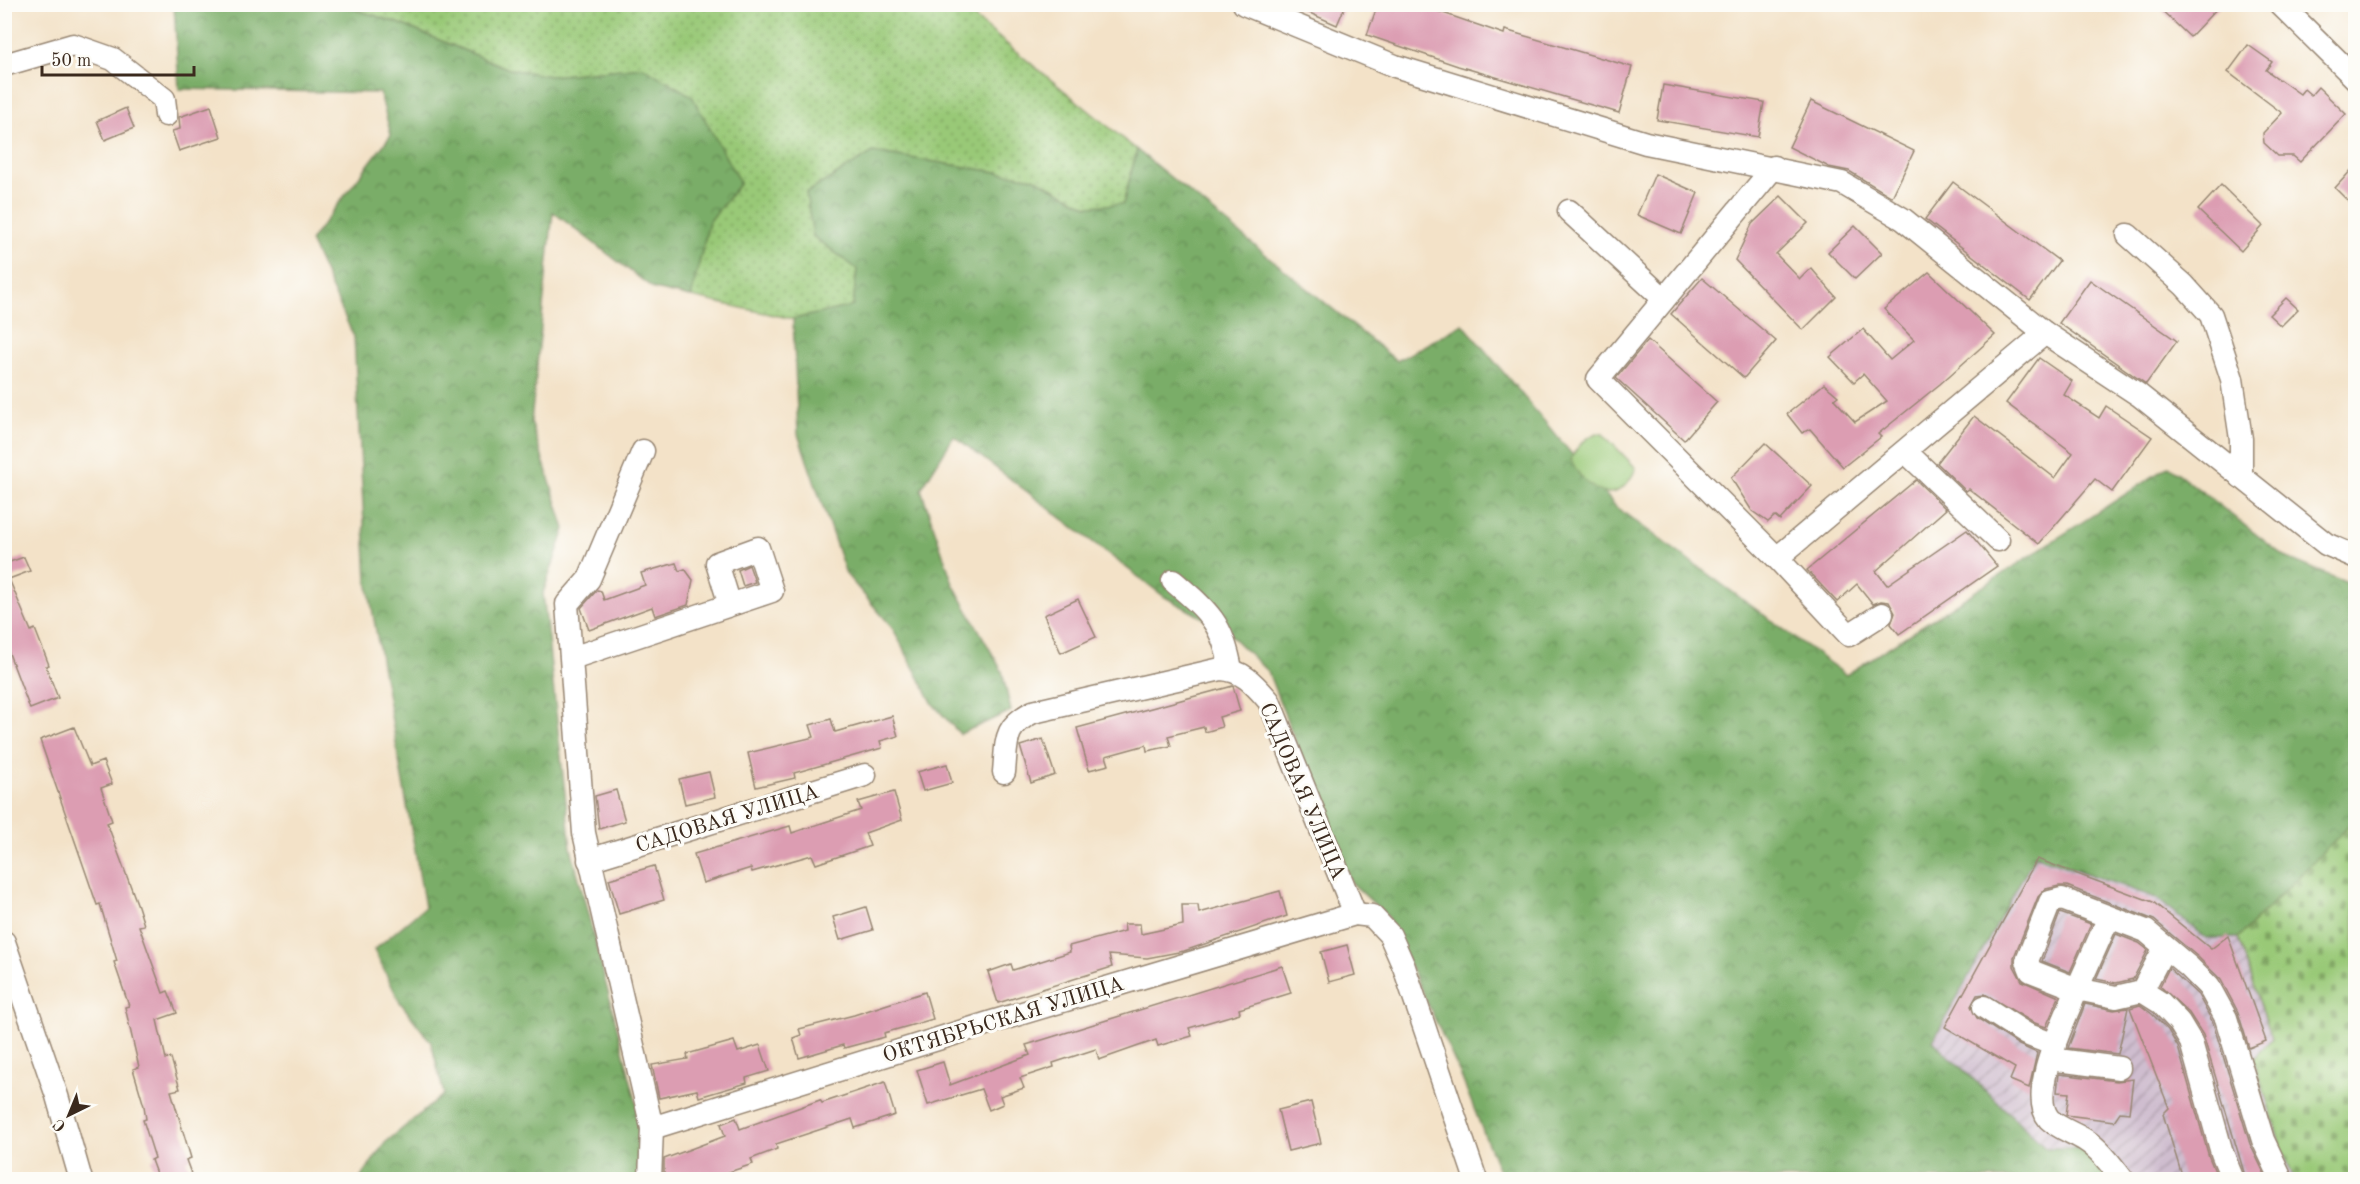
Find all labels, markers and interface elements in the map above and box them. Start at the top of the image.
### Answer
scale bar [42,39,194,77]
text: 50 m [51,52,91,70]
street label: САДОВАЯ УЛИЦА [1255,700,1348,883]
street label: САДОВАЯ УЛИЦА [633,782,822,857]
street label: ОКТЯБРЬСКАЯ УЛИЦА [880,974,1126,1067]
north arrow [39,1085,99,1145]
text: С [51,1115,69,1134]

